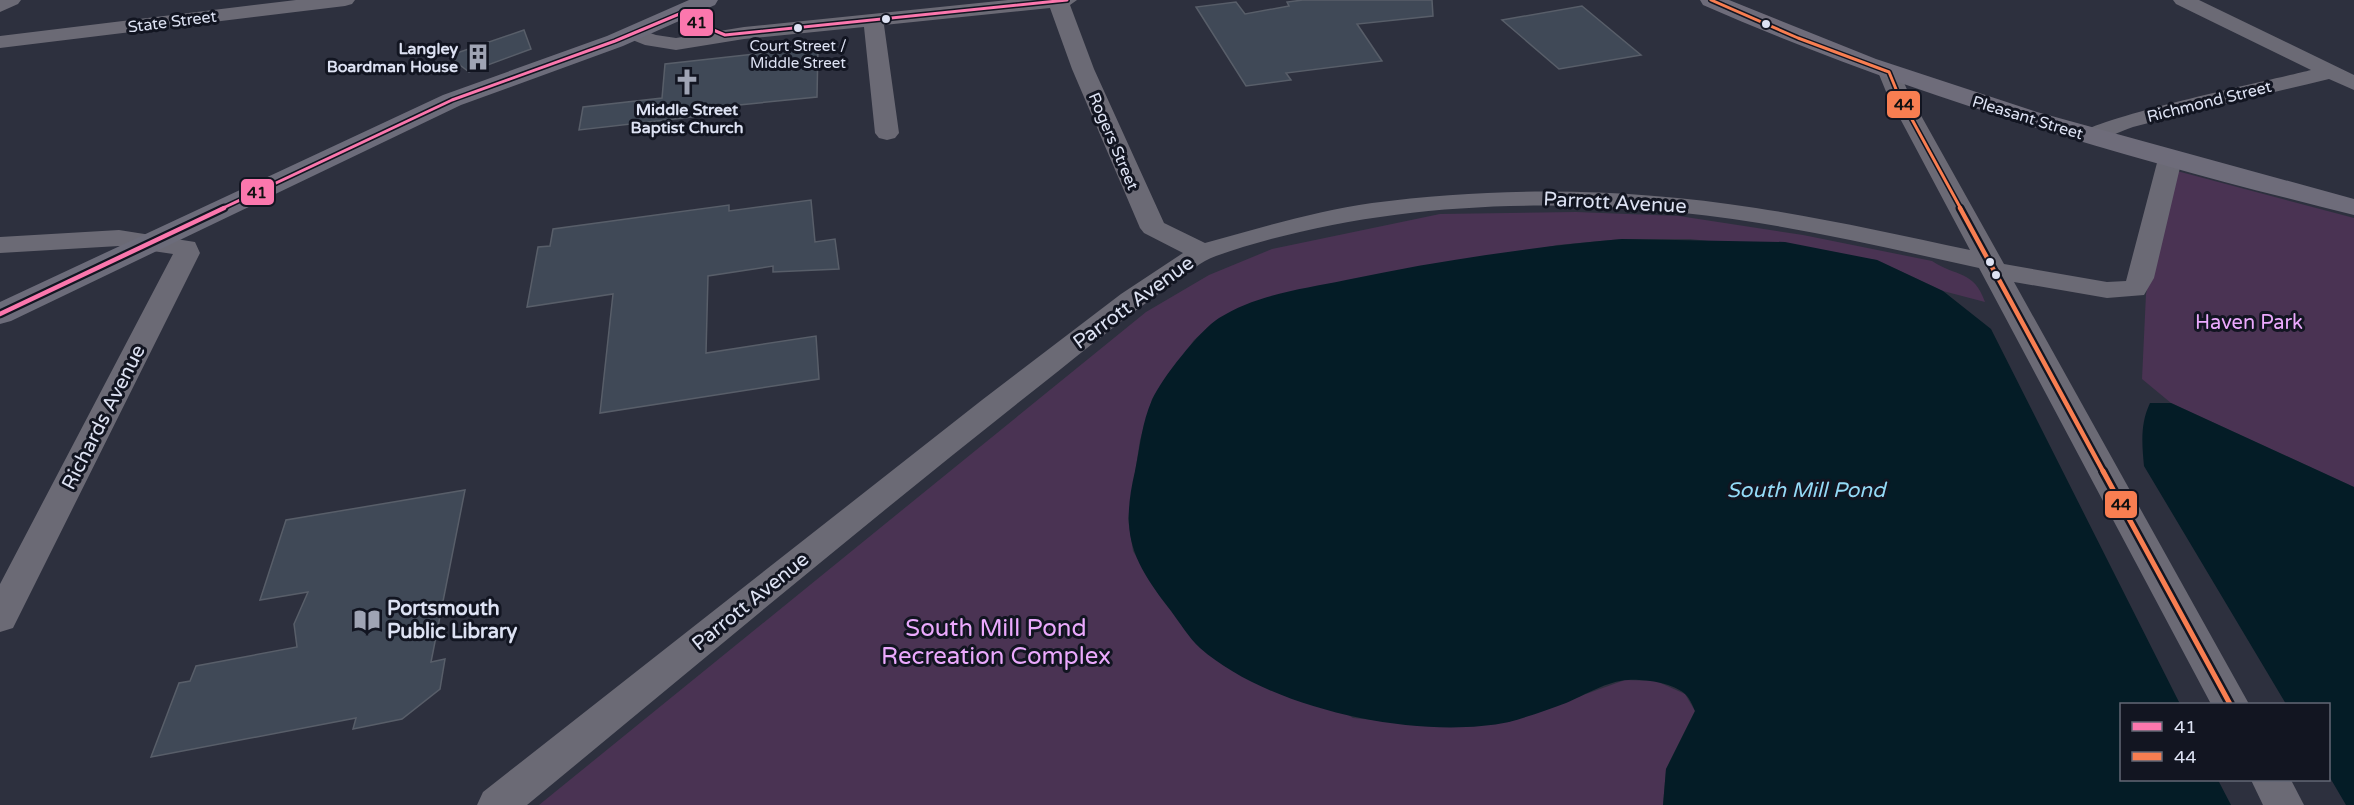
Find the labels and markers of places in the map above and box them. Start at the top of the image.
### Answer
unlabelled marker [880,13,892,25]
unlabelled marker [1760,18,1772,30]
marker: Court Street / Middle Street [792,22,804,34]
place label: Court Street / Middle Street [749,37,847,72]
place label: Langley Boardman House [327,39,458,77]
building icon: Langley Boardman House [463,42,493,72]
church icon: Middle Street Baptist Church [672,67,702,97]
place label: Middle Street Baptist Church [631,100,743,138]
unlabelled marker [1984,256,1996,268]
unlabelled marker [1990,269,2002,281]
place label: Portsmouth Public Library [387,597,518,644]
library icon: Portsmouth Public Library [352,605,382,635]

